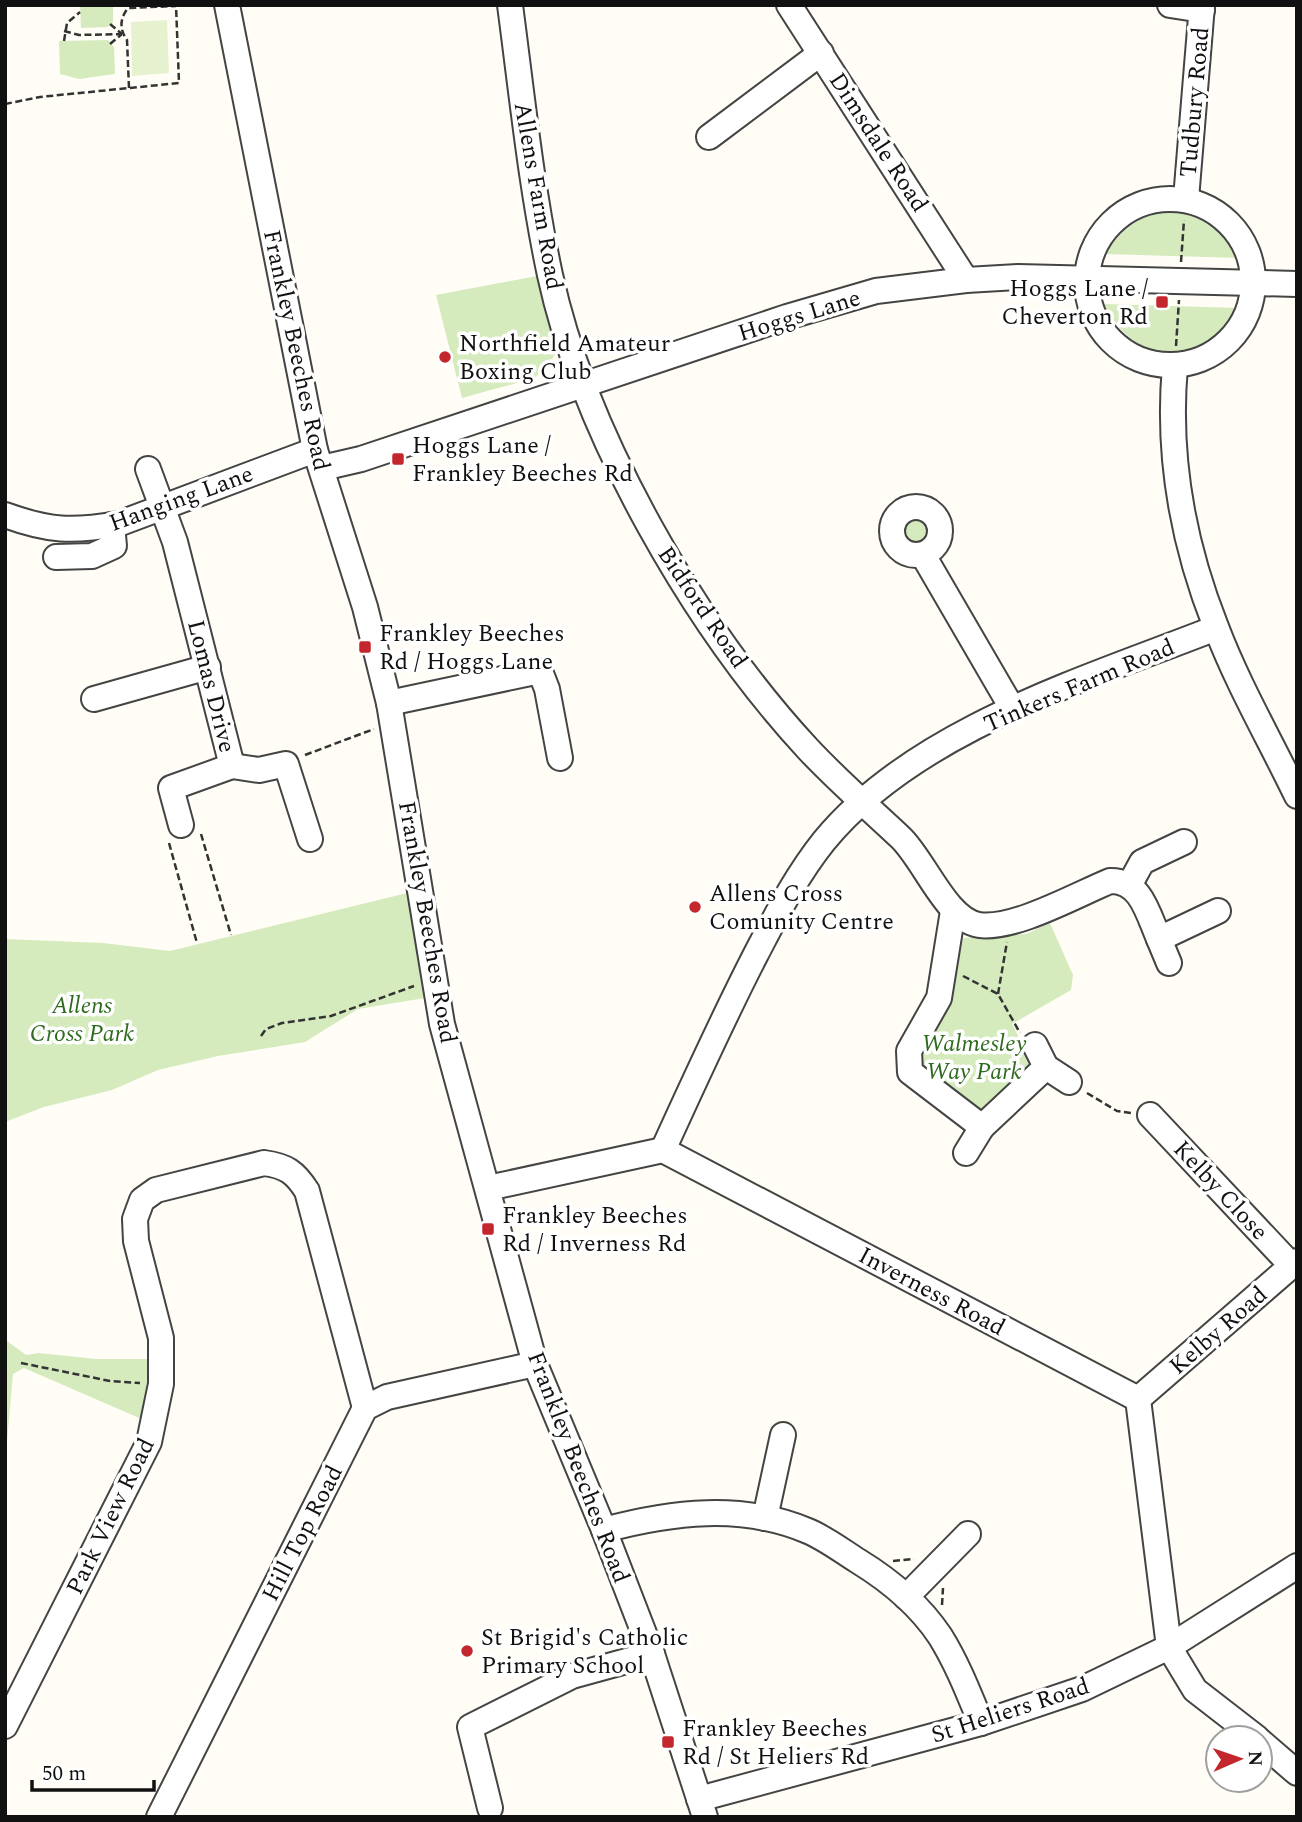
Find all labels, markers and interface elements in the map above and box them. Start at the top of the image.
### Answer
street label: Tudbury Road [1170,25,1220,179]
street label: Dimsdale Road [819,65,937,220]
street label: Allens Farm Road [504,99,572,293]
street label: Frankley Beeches Road [253,226,339,474]
place label: Hoggs Lane / Cheverton Rd [1002,271,1148,335]
street label: Hoggs Lane [733,280,865,352]
marker: Hoggs Lane / Cheverton Rd [1154,294,1170,310]
place label: Northfield Amateur Boxing Club [459,326,670,390]
marker: Northfield Amateur Boxing Club [437,349,453,365]
place label: Hoggs Lane / Frankley Beeches Rd [412,428,633,492]
marker: Hoggs Lane / Frankley Beeches Rd [390,451,406,467]
street label: Hanging Lane [104,456,258,542]
street label: Bidford Road [648,539,756,676]
street label: Lomas Drive [177,616,245,756]
place label: Frankley Beeches Rd / Hoggs Lane [379,616,565,680]
street label: Tinkers Farm Road [978,629,1180,742]
marker: Frankley Beeches Rd / Hoggs Lane [357,639,373,655]
street label: Frankley Beeches Road [388,798,466,1046]
place label: Allens Cross Comunity Centre [709,876,894,940]
marker: Allens Cross Comunity Centre [687,899,703,915]
park label: Allens Cross Park [30,988,134,1052]
park label: Walmesley Way Park [922,1026,1027,1090]
street label: Kelby Close [1164,1132,1276,1249]
place label: Frankley Beeches Rd / Inverness Rd [502,1198,688,1262]
marker: Frankley Beeches Rd / Inverness Rd [480,1221,496,1237]
street label: Inverness Road [852,1238,1011,1346]
street label: Kelby Road [1161,1278,1276,1384]
street label: Frankley Beeches Road [517,1346,639,1588]
street label: Park View Road [57,1432,164,1601]
street label: Hill Top Road [253,1459,353,1608]
place label: St Brigid's Catholic Primary School [481,1620,688,1684]
marker: St Brigid's Catholic Primary School [459,1643,475,1659]
street label: St Heliers Road [926,1668,1094,1754]
place label: Frankley Beeches Rd / St Heliers Rd [682,1711,869,1775]
north arrow [1204,1724,1274,1794]
marker: Frankley Beeches Rd / St Heliers Rd [660,1734,676,1750]
scale bar [32,1748,154,1792]
text: N [1240,1750,1269,1767]
text: 50 m [42,1758,86,1790]

